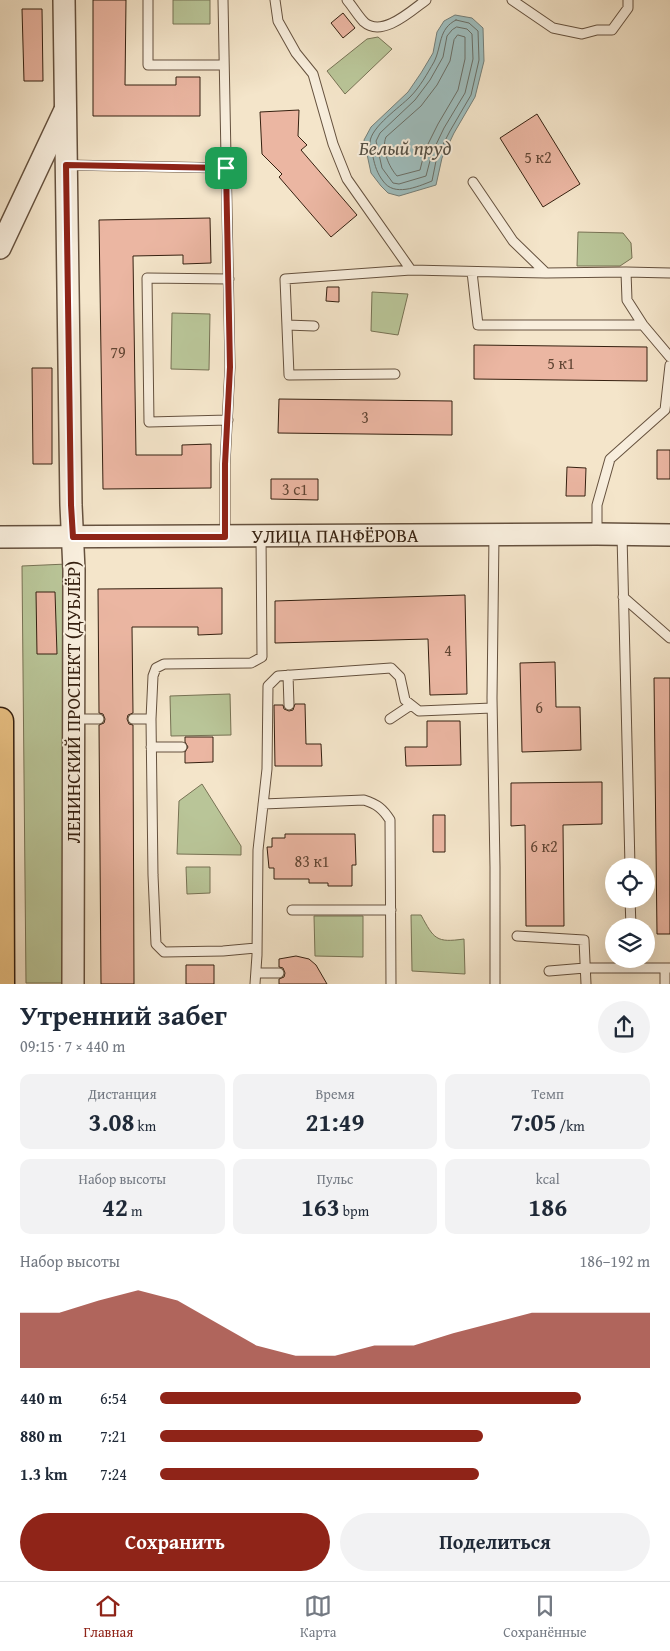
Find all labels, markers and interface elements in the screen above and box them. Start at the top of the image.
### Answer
water label: Белый пруд [359,133,452,162]
house number: 5 к2 [524,145,552,169]
pin [205,147,247,189]
icon: arrive [212,154,240,182]
house number: 79 [110,340,126,364]
house number: 5 к1 [547,351,575,375]
house number: 3 [361,405,369,429]
house number: 3 с1 [282,477,308,501]
street label: УЛИЦА ПАНФЁРОВА [251,521,419,550]
street label: ЛЕНИНСКИЙ ПРОСПЕКТ (ДУБЛЁР) [59,561,87,843]
house number: 4 [444,638,452,662]
house number: 6 [535,695,543,719]
house number: 6 к2 [530,834,558,858]
house number: 83 к1 [294,849,330,873]
map controls [605,858,655,968]
button: locate [605,858,655,908]
button: layers [605,918,655,968]
text: Утренний забег [20,994,227,1035]
button: share [598,1001,650,1053]
text: 09:15 · 7 × 440 m [20,1034,125,1058]
text: Дистанция [88,1084,157,1104]
text: Время [315,1084,355,1104]
text: Темп [532,1084,564,1104]
text: 3.08 [89,1104,134,1140]
text: 21:49 [306,1104,364,1140]
text: 7:05 [511,1104,557,1140]
text: km [134,1116,156,1136]
text: /km [557,1116,585,1136]
text: Набор высоты [79,1169,166,1189]
text: Пульс [317,1169,353,1189]
text: kcal [536,1169,560,1189]
text: 42 [102,1189,128,1225]
text: 163 [301,1189,340,1225]
text: 186 [528,1189,567,1225]
text: m [128,1201,143,1221]
text: bpm [340,1201,369,1221]
text: Набор высоты [20,1249,120,1273]
text: 186–192 m [580,1249,650,1273]
text: 440 m [20,1386,62,1410]
text: 6:54 [100,1386,127,1410]
text: 880 m [20,1424,62,1448]
text: 7:21 [100,1424,127,1448]
text: 1.3 km [20,1462,67,1486]
text: 7:24 [100,1462,127,1486]
button: Сохранить [20,1513,330,1571]
button: Поделиться [340,1513,650,1571]
tab: Главная [83,1592,133,1642]
tab: Карта [300,1592,336,1642]
tab: Сохранённые [503,1592,587,1642]

